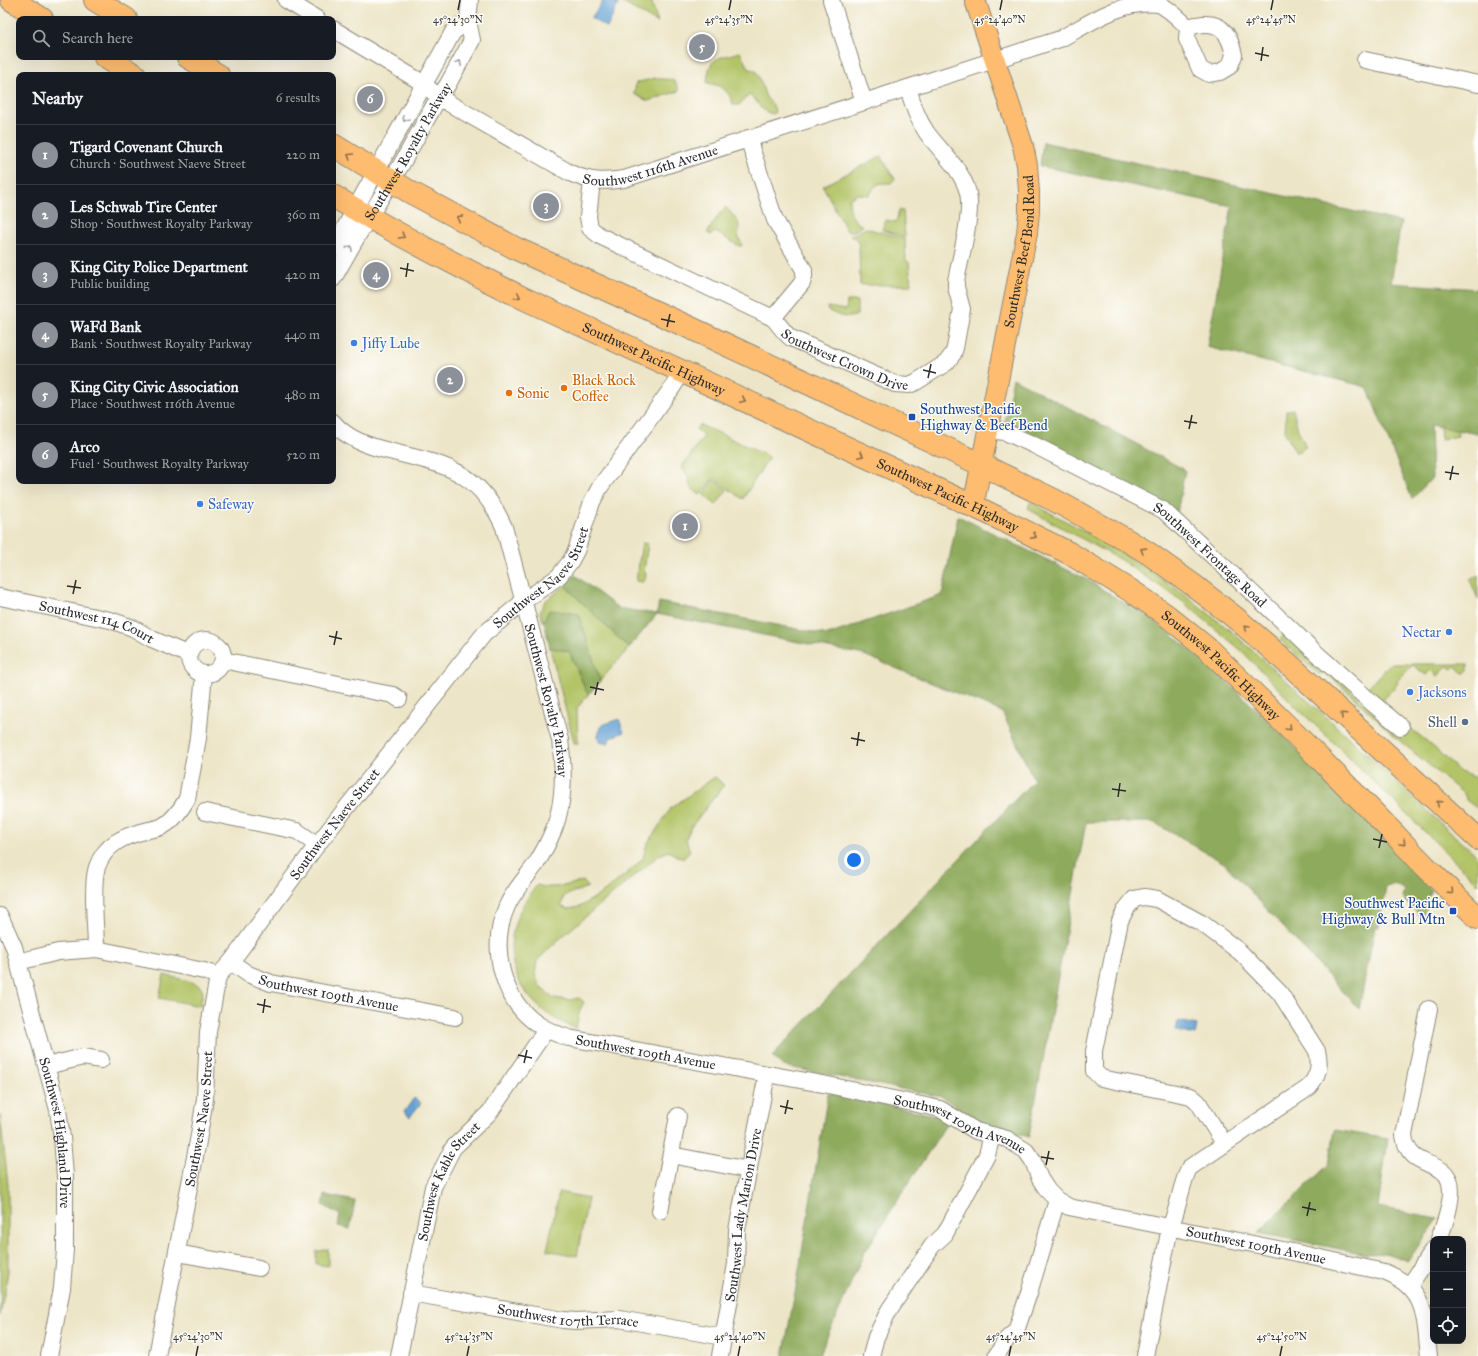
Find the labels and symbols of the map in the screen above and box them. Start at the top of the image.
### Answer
text: 45°24'30"N [433,14,483,26]
text: 45°24'35"N [705,14,754,26]
text: 45°24'40"N [974,14,1026,26]
text: 45°24'45"N [1246,14,1297,26]
pin: 5 [689,32,715,62]
one-way arrow [455,60,462,67]
street label: Southwest Royalty Parkway [360,79,456,224]
pin: 6 [357,84,383,114]
one-way arrow [402,115,409,122]
street label: Southwest 116th Avenue [581,141,720,189]
one-way arrow [347,153,354,160]
street label: Southwest Beef Bend Road [1000,174,1038,329]
pin: 3 [533,191,559,221]
one-way arrow [456,216,464,223]
one-way arrow [398,232,405,239]
one-way arrow [346,245,353,252]
pin: 4 [363,260,389,290]
one-way arrow [514,291,521,299]
street label: Southwest Pacific Highway [580,318,728,399]
street label: Southwest Crown Drive [777,325,909,393]
place label: Jiffy Lube [360,335,420,353]
marker: Jiffy Lube [349,338,359,348]
pin: 2 [437,365,463,395]
place label: Black Rock Coffee [572,372,636,405]
marker: Black Rock Coffee [559,383,569,393]
place label: Sonic [517,385,550,402]
marker: Sonic [504,388,514,398]
one-way arrow [739,395,746,403]
place label: Southwest Pacific Highway & Beef Bend [920,401,1048,434]
marker: Southwest Pacific Highway & Beef Bend [907,412,917,422]
one-way arrow [856,450,864,458]
street label: Southwest Pacific Highway [874,454,1022,536]
place label: Safeway [208,496,254,513]
street label: Southwest Frontage Road [1151,498,1270,611]
marker: Safeway [195,499,205,509]
pin: 1 [672,511,698,541]
street label: Southwest Naeve Street [489,524,592,632]
one-way arrow [1029,531,1037,539]
one-way arrow [1140,547,1147,555]
street label: Southwest 114 Court [38,597,157,647]
street label: Southwest Pacific Highway [1158,606,1285,724]
street label: Southwest Royalty Parkway [521,622,571,778]
place label: Nectar [1401,624,1442,641]
one-way arrow [1244,625,1251,632]
marker: Nectar [1444,627,1454,637]
place label: Jacksons [1416,684,1467,702]
marker: Jacksons [1405,687,1415,697]
one-way arrow [1341,713,1348,720]
place label: Shell [1428,714,1457,731]
marker: Shell [1460,717,1470,727]
one-way arrow [1284,723,1291,731]
street label: Southwest Naeve Street [286,765,383,883]
one-way arrow [1436,800,1444,807]
one-way arrow [1398,838,1406,846]
your location [844,850,864,870]
one-way arrow [1446,888,1454,895]
place label: Southwest Pacific Highway & Bull Mtn [1321,895,1445,928]
marker: Southwest Pacific Highway & Bull Mtn [1448,906,1458,916]
street label: Southwest 109th Avenue [256,970,400,1015]
street label: Southwest 109th Avenue [574,1031,717,1073]
street label: Southwest Naeve Street [181,1051,216,1188]
street label: Southwest Highland Drive [36,1055,74,1209]
street label: Southwest 109th Avenue [892,1091,1029,1157]
street label: Southwest Kable Street [414,1118,484,1243]
street label: Southwest Lady Marion Drive [721,1127,765,1303]
street label: Southwest 109th Avenue [1185,1222,1328,1267]
street label: Southwest 107th Terrace [496,1300,640,1331]
text: 45°24'30"N [173,1331,223,1343]
text: 45°24'35"N [445,1331,494,1343]
text: 45°24'40"N [714,1331,766,1343]
text: 45°24'45"N [986,1331,1037,1343]
text: 45°24'50"N [1257,1331,1308,1343]

